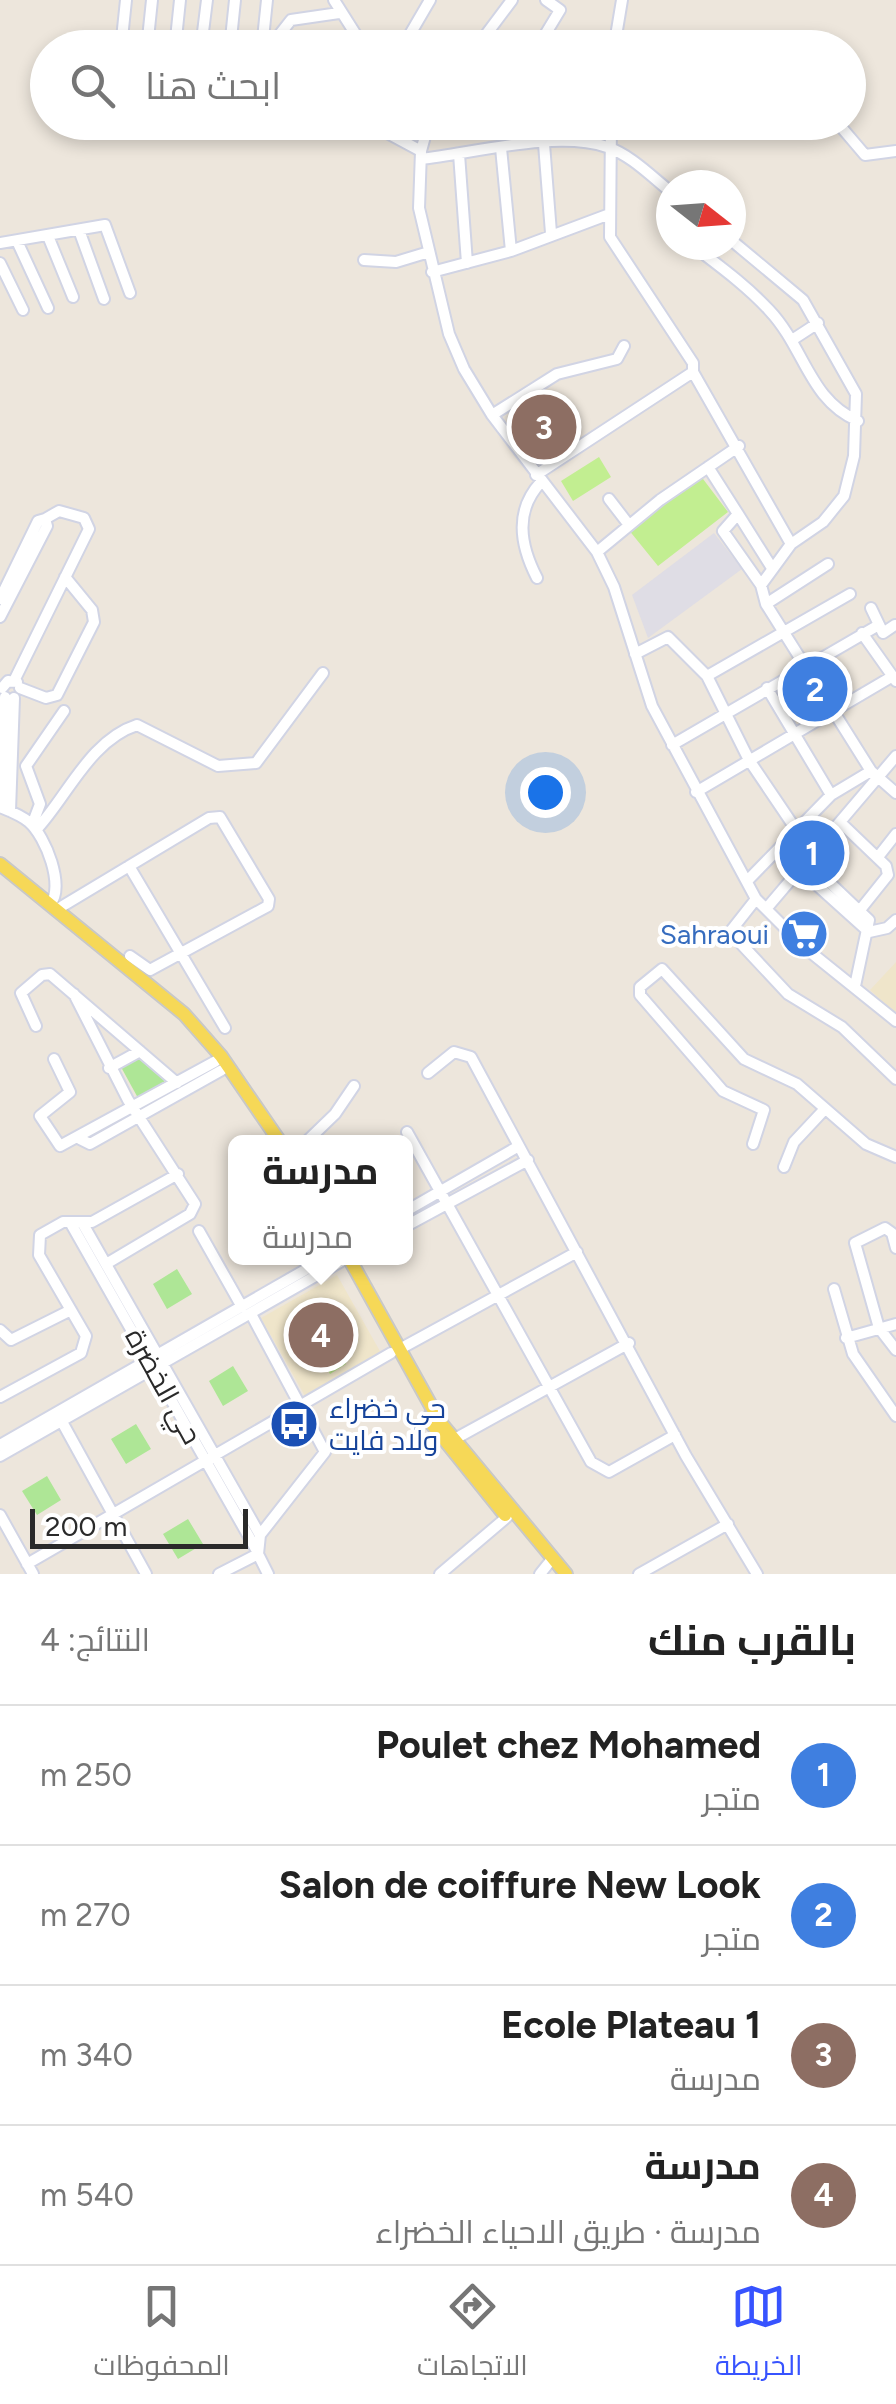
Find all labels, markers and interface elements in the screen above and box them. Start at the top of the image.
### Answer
search box [30,30,866,140]
icon: search [65,58,120,113]
text: ابحث هنا [145,63,281,109]
north arrow [656,170,746,260]
pin: 3 [512,390,576,464]
pin: 2 [782,652,848,726]
your location [520,767,571,818]
pin: 1 [780,816,844,890]
supermarket icon: Sahraoui [778,908,830,960]
place label: Sahraoui [660,917,769,951]
popup [228,1135,413,1265]
text: مدرسة [262,1148,379,1194]
text: مدرسة [262,1218,353,1256]
pin: 4 [288,1298,354,1372]
street label: حي الخضرة [114,1322,210,1452]
place label: حي خضراء ولاد فايت [329,1391,446,1457]
bus stop icon: حي خضراء ولاد فايت [268,1398,320,1450]
scale bar [30,1504,248,1548]
text: 200 m [45,1509,127,1543]
text: بالقرب منك [648,1615,856,1666]
text: النتائج: 4 [40,1621,150,1659]
text: Poulet chez Mohamed [376,1722,761,1768]
text: 250 m [40,1756,132,1794]
text: 1 [817,1756,830,1794]
text: متجر [702,1780,761,1818]
text: Salon de coiffure New Look [279,1862,761,1908]
text: 270 m [40,1896,131,1934]
text: 2 [814,1896,833,1934]
text: متجر [702,1920,761,1958]
text: Ecole Plateau 1 [501,2002,761,2048]
text: 340 m [40,2036,133,2074]
text: 3 [815,2036,832,2074]
text: مدرسة [670,2060,761,2098]
text: مدرسة [645,2143,761,2189]
text: 540 m [40,2176,134,2214]
text: 4 [813,2176,834,2214]
text: مدرسة · طريق الاحياء الخضراء [375,2213,761,2251]
tab: المحفوظات [94,2279,230,2391]
tab: الاتجاهات [417,2279,528,2391]
tab: الخريطة [715,2279,802,2391]

